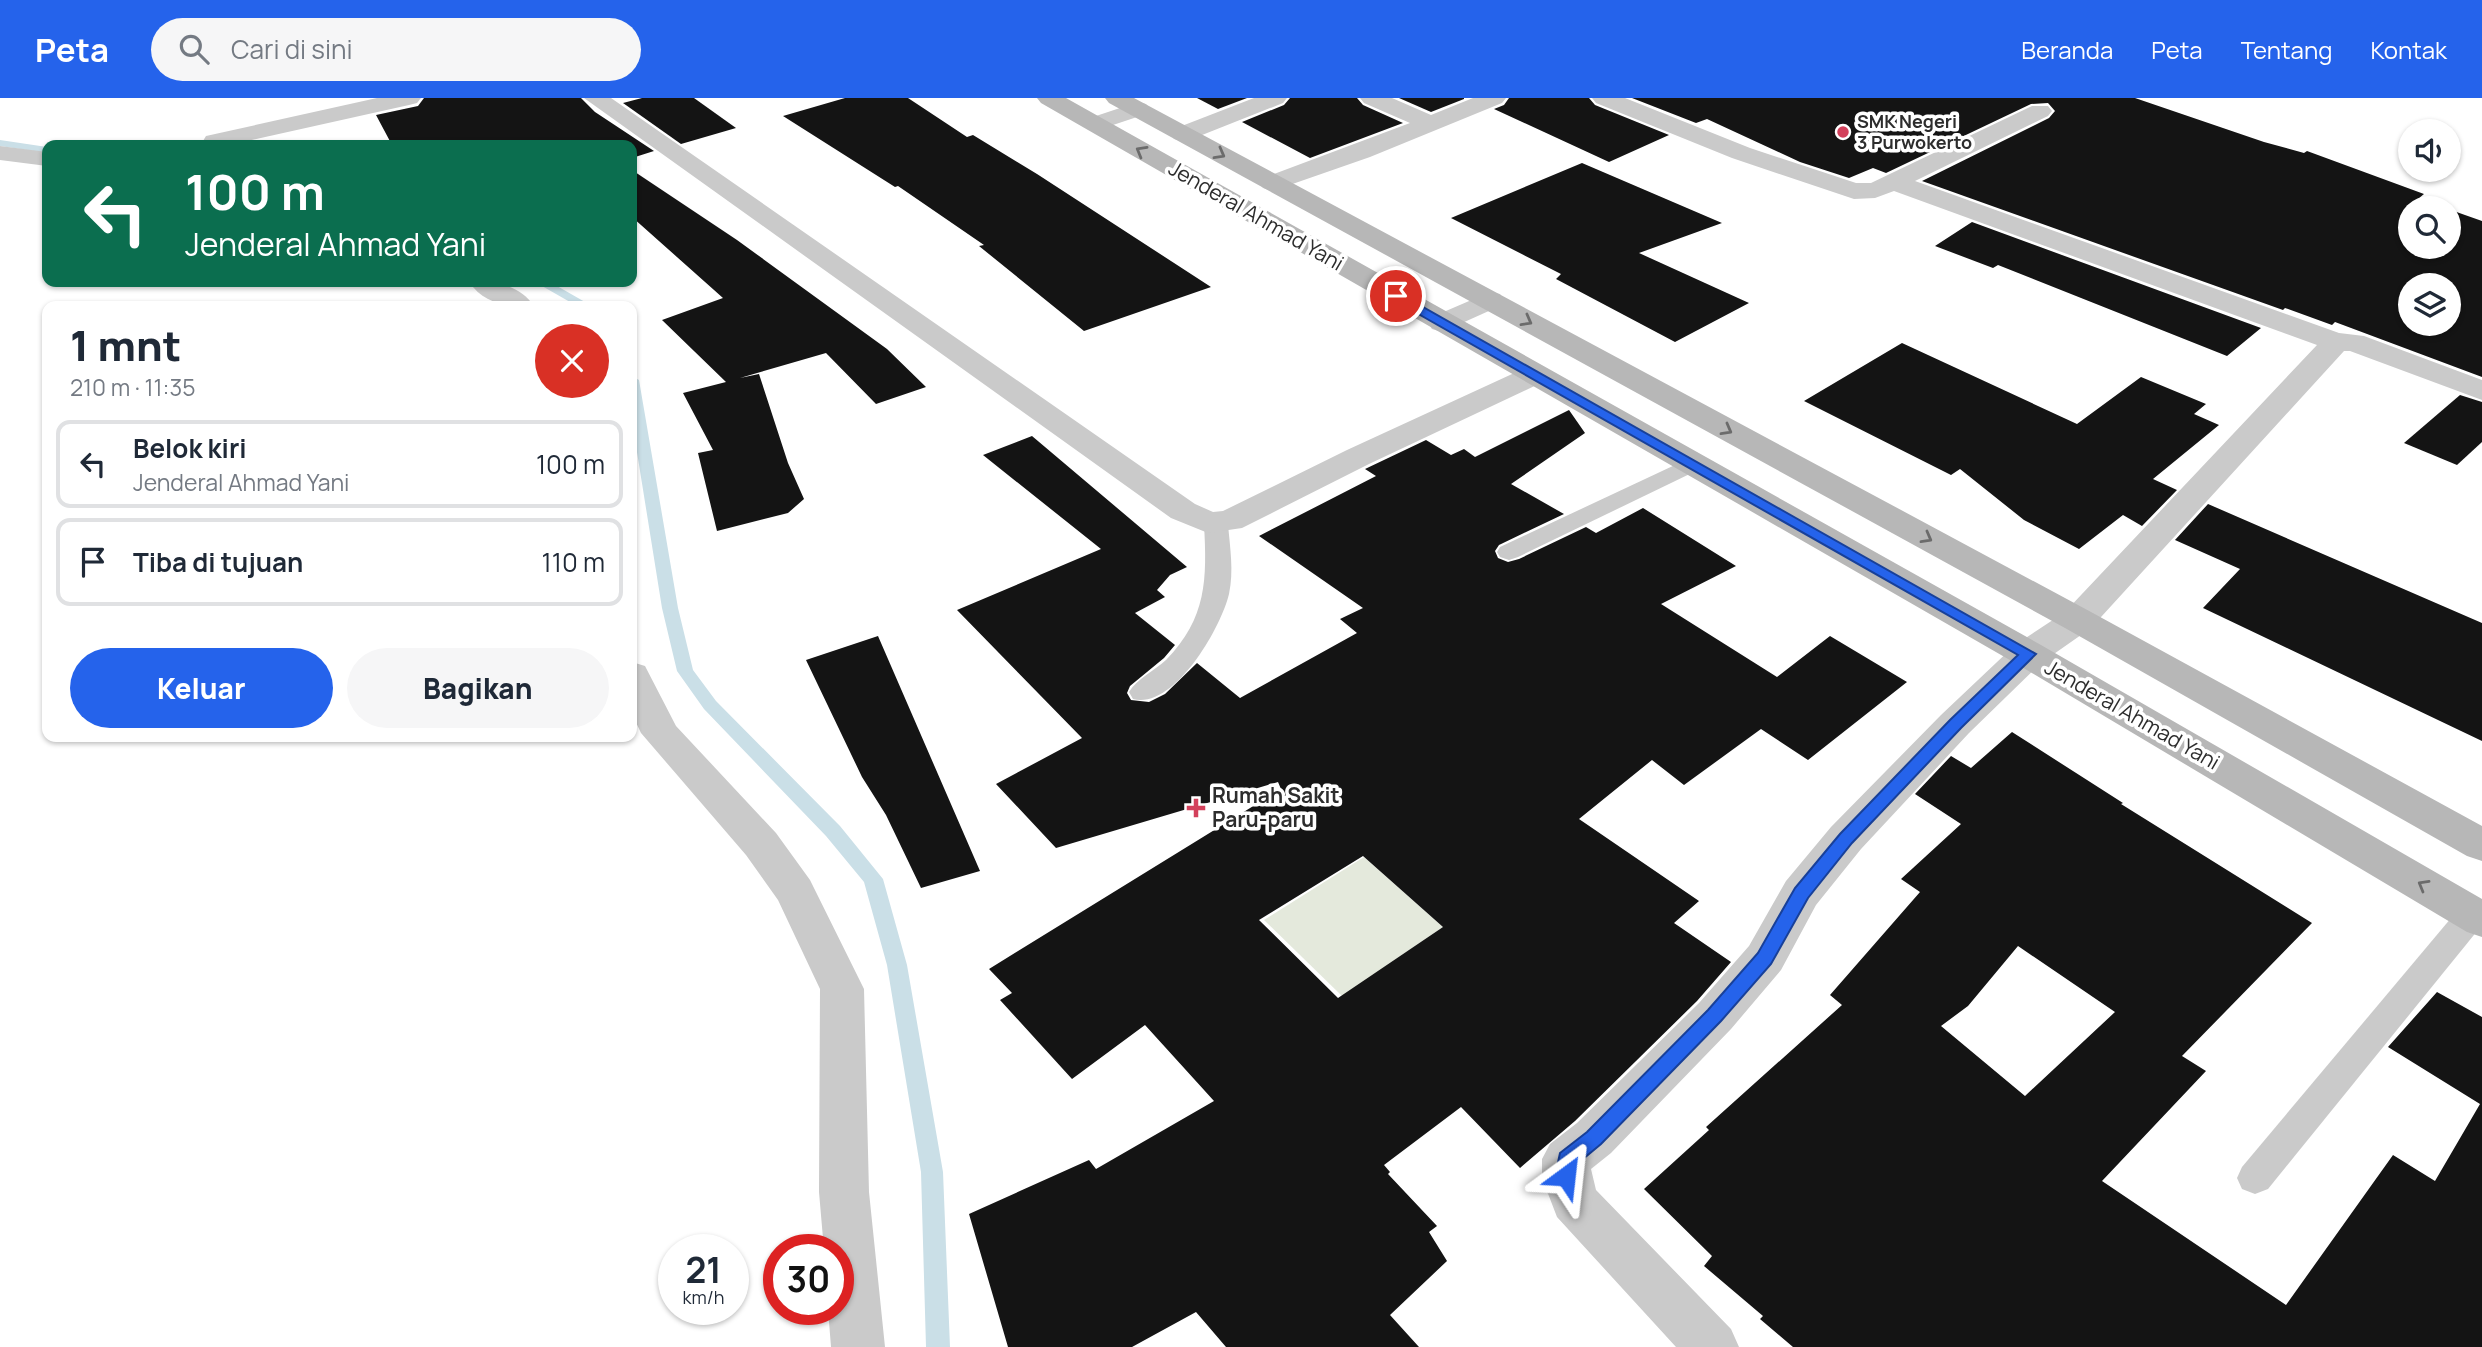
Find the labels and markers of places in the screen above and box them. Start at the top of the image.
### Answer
place label: SMK Negeri 3 Purwokerto [1857,109,1972,154]
marker: SMK Negeri 3 Purwokerto [1835,124,1851,140]
pin [1366,266,1426,326]
place label: Rumah Sakit Paru-paru [1212,781,1340,833]
marker: Rumah Sakit Paru-paru [1186,798,1206,818]

